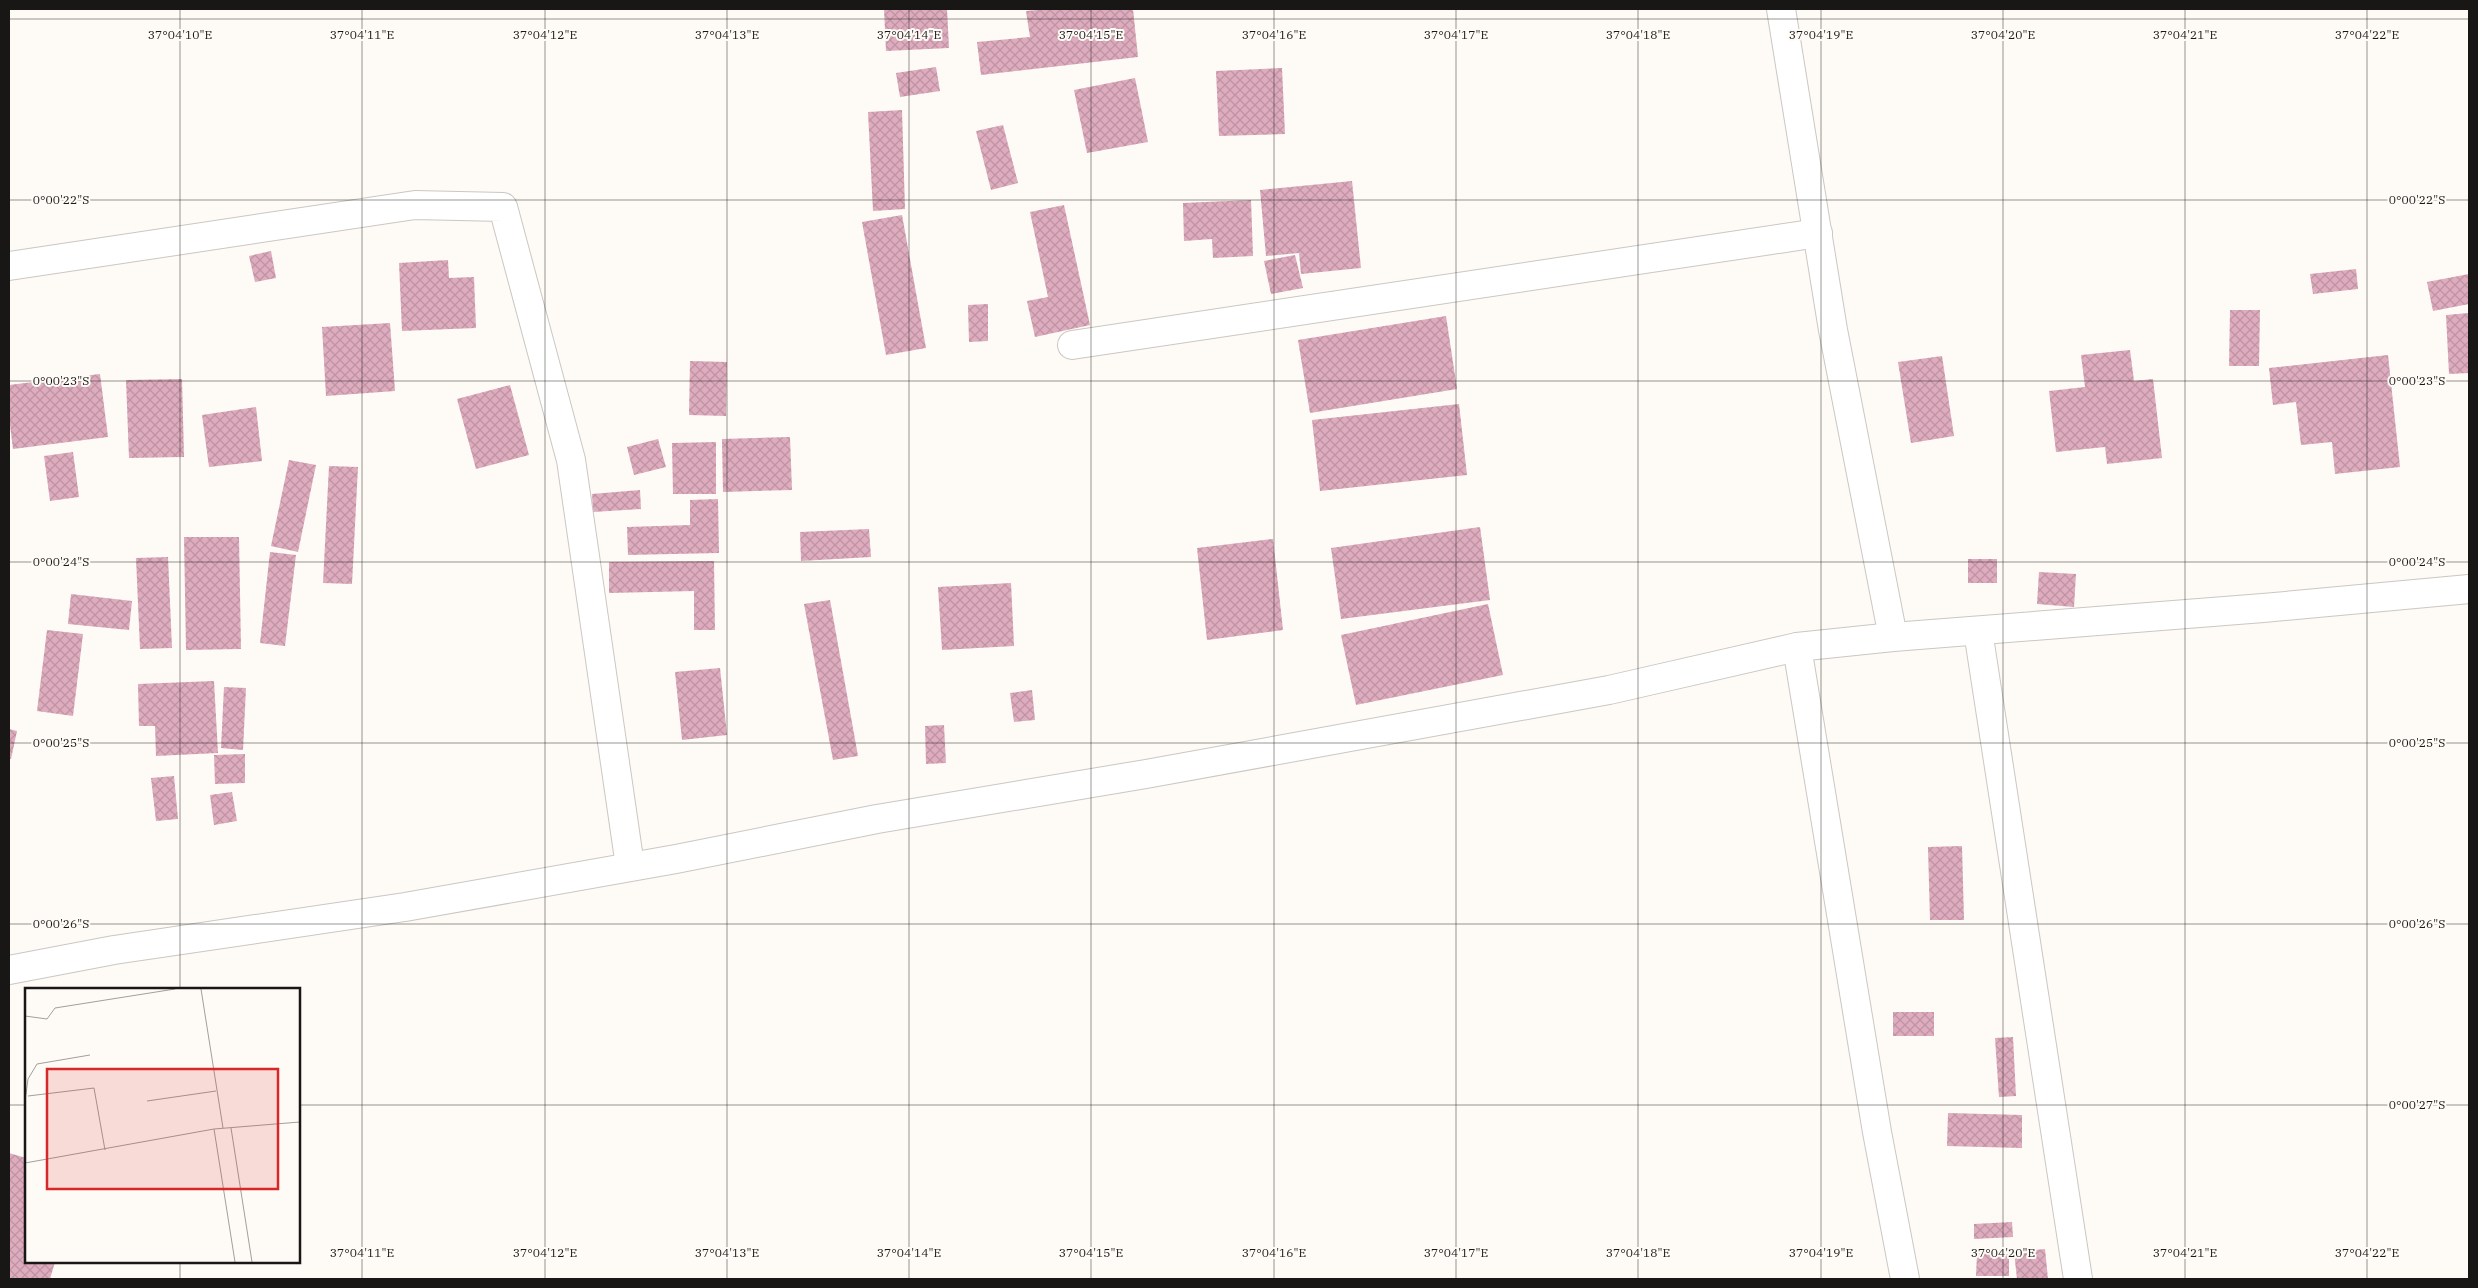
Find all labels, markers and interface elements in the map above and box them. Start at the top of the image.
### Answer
text: 37°04'10"E [148,27,212,42]
text: 37°04'11"E [330,27,394,42]
text: 37°04'12"E [513,27,577,42]
text: 37°04'13"E [695,27,759,42]
text: 37°04'14"E [877,27,941,42]
text: 37°04'15"E [1059,27,1123,42]
text: 37°04'16"E [1242,27,1306,42]
text: 37°04'17"E [1424,27,1488,42]
text: 37°04'18"E [1606,27,1670,42]
text: 37°04'19"E [1789,27,1853,42]
text: 37°04'20"E [1971,27,2035,42]
text: 37°04'21"E [2153,27,2217,42]
text: 37°04'22"E [2335,27,2399,42]
text: 0°00'22"S [33,192,89,207]
text: 0°00'22"S [2389,192,2445,207]
text: 0°00'23"S [33,373,89,388]
text: 0°00'23"S [2389,373,2445,388]
text: 0°00'24"S [33,554,89,569]
text: 0°00'24"S [2389,554,2445,569]
text: 0°00'25"S [33,735,89,750]
text: 0°00'25"S [2389,735,2445,750]
text: 0°00'26"S [33,916,89,931]
text: 0°00'26"S [2389,916,2445,931]
inset map [25,988,300,1263]
text: 0°00'27"S [2389,1097,2445,1112]
text: 37°04'11"E [330,1245,394,1260]
text: 37°04'12"E [513,1245,577,1260]
text: 37°04'13"E [695,1245,759,1260]
text: 37°04'14"E [877,1245,941,1260]
text: 37°04'15"E [1059,1245,1123,1260]
text: 37°04'16"E [1242,1245,1306,1260]
text: 37°04'17"E [1424,1245,1488,1260]
text: 37°04'18"E [1606,1245,1670,1260]
text: 37°04'19"E [1789,1245,1853,1260]
text: 37°04'20"E [1971,1245,2035,1260]
text: 37°04'21"E [2153,1245,2217,1260]
text: 37°04'22"E [2335,1245,2399,1260]

